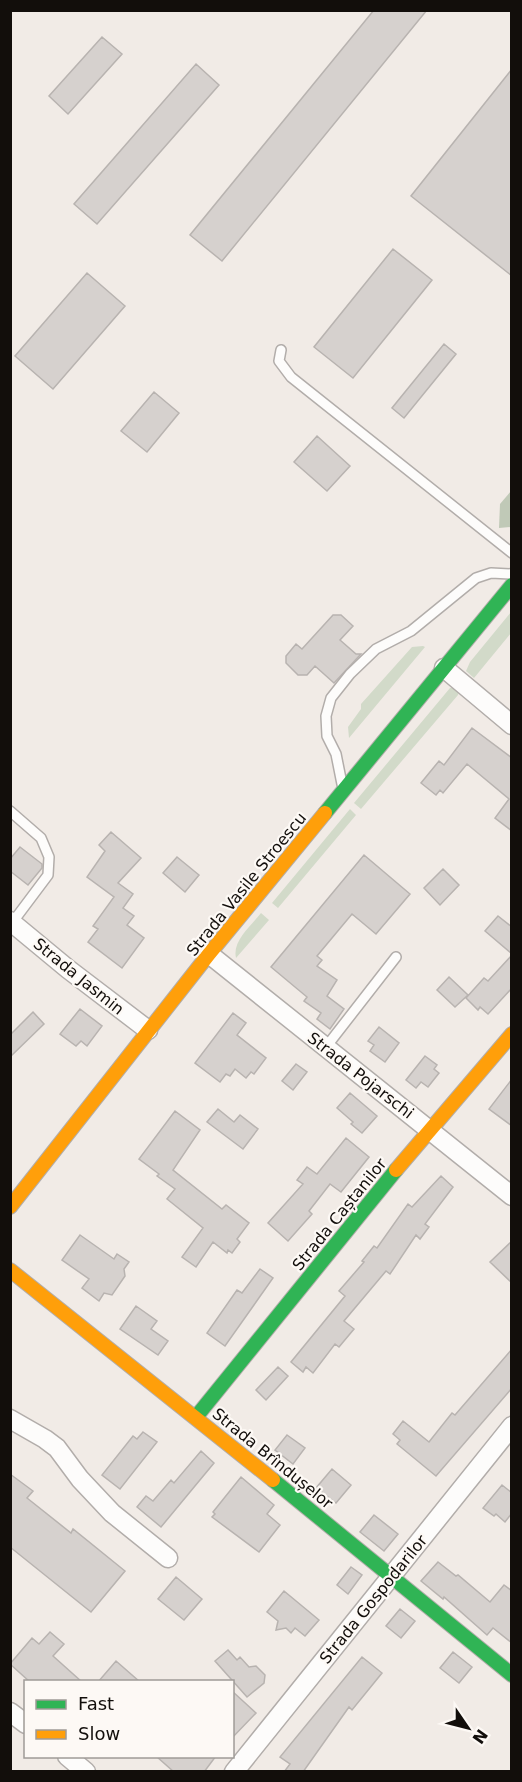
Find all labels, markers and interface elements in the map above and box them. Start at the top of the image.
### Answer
street label: Strada Vasile Stroescu [183,809,310,960]
street label: Strada Jasmin [30,934,128,1019]
street label: Strada Pojarschi [304,1028,417,1123]
street label: Strada Caștanilor [288,1154,391,1274]
street label: Strada Brîndușelor [209,1404,337,1513]
street label: Strada Gospodarilor [316,1531,431,1668]
legend [24,1680,234,1758]
text: Fast [78,1693,114,1714]
north arrow [438,1698,498,1758]
text: Slow [78,1723,120,1744]
text: N [468,1725,491,1747]

